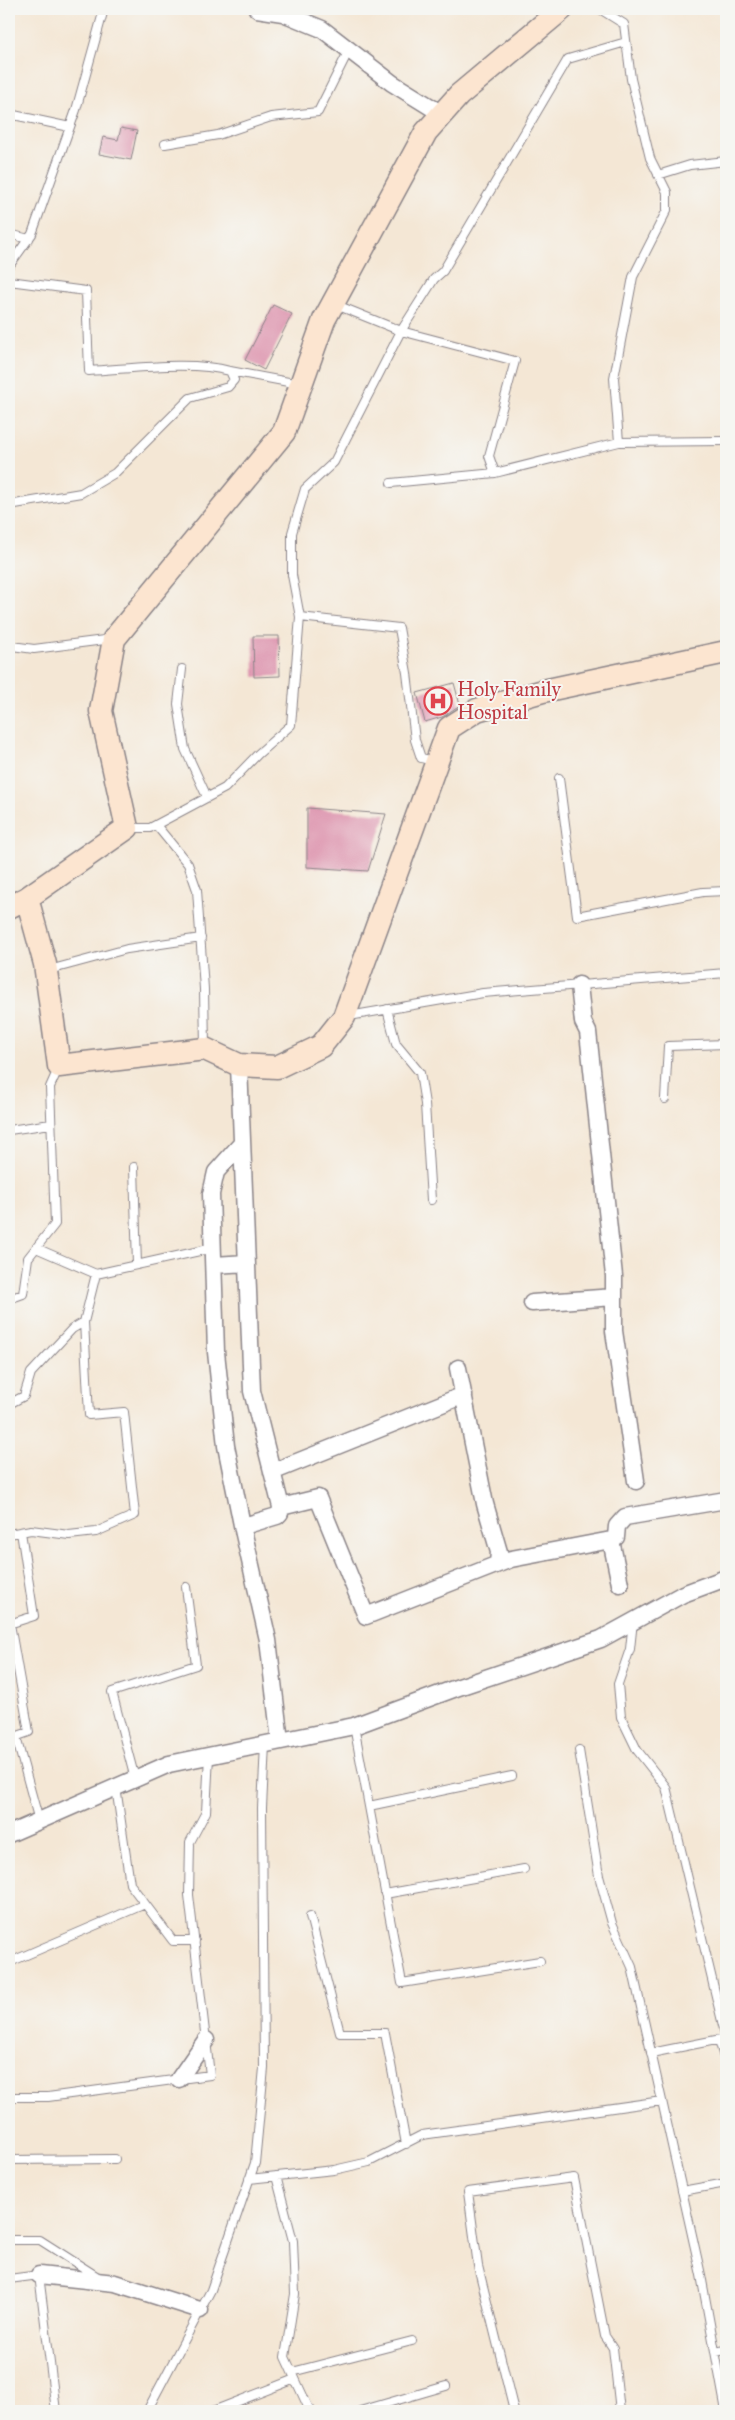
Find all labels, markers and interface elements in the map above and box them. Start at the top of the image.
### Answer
place label: Holy Family Hospital [457,677,561,724]
hospital icon: Holy Family Hospital [423,686,453,716]

